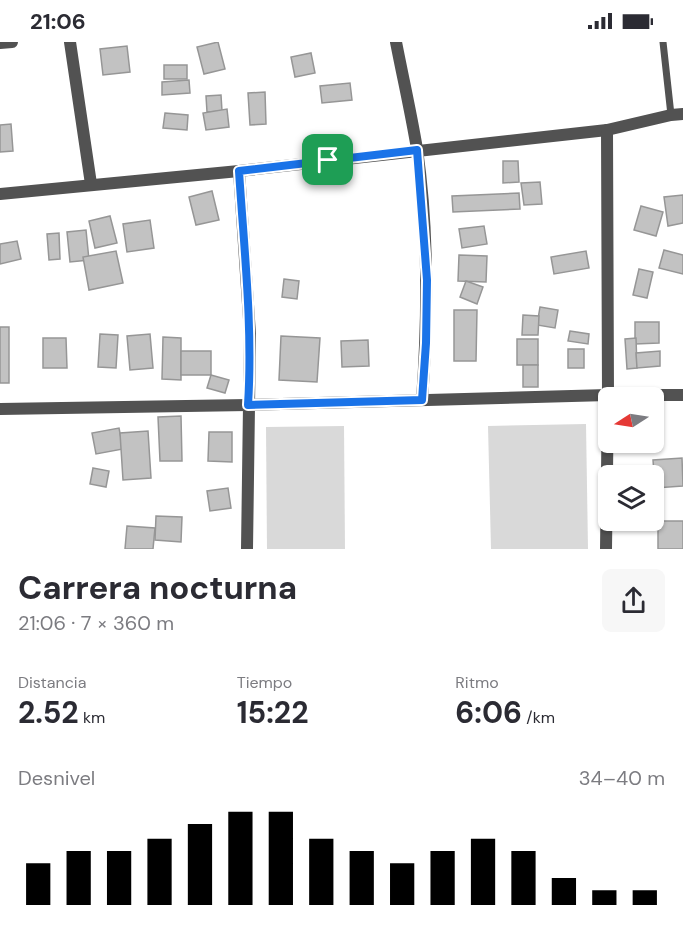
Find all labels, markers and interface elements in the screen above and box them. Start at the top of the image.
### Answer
text: 21:06 [30,7,86,36]
pin [302,134,353,185]
icon: arrive [311,143,344,176]
north arrow [598,387,664,453]
map controls [598,387,664,531]
button: layers [598,465,664,531]
text: Carrera nocturna [18,566,297,609]
button: share [602,569,665,632]
text: 21:06 · 7 × 360 m [18,610,174,636]
text: Distancia [18,672,86,693]
text: Tiempo [237,672,292,693]
text: Ritmo [455,672,499,693]
text: 2.52 [18,693,79,732]
text: 15:22 [237,693,308,732]
text: 6:06 [455,693,522,732]
text: km [79,707,105,728]
text: /km [522,707,555,728]
text: Desnivel [18,765,95,791]
text: 34–40 m [579,765,665,791]

